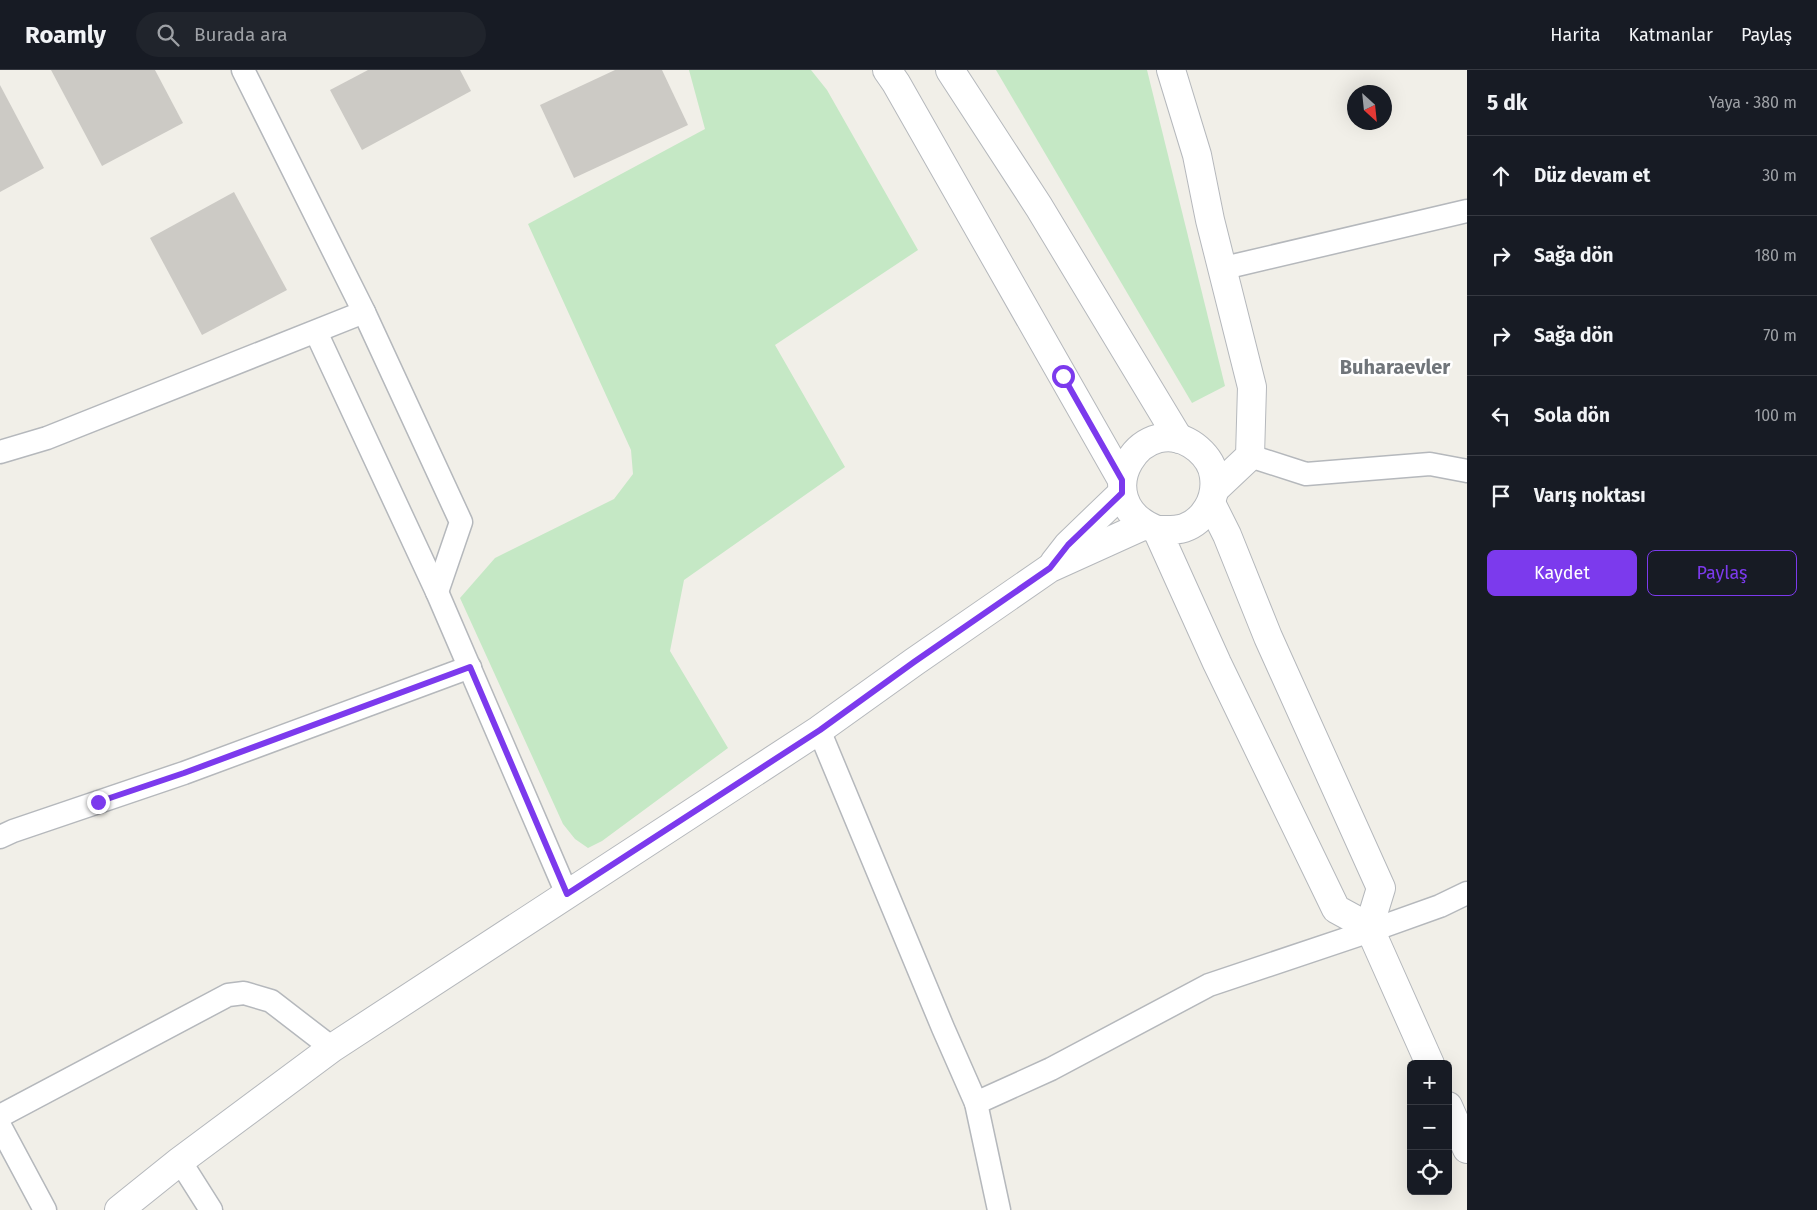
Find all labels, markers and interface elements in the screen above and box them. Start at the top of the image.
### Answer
search box [136,12,486,57]
text: Roamly [25,21,106,49]
icon: search [154,21,182,49]
text: Burada ara [194,23,288,46]
text: Harita [1550,24,1600,46]
text: Katmanlar [1628,24,1713,46]
text: Paylaş [1741,24,1792,46]
north arrow [1347,85,1392,130]
text: 5 dk [1487,90,1527,116]
text: Yaya · 380 m [1709,93,1797,112]
icon: ahead [1487,162,1515,190]
text: Düz devam et [1534,164,1650,187]
text: 30 m [1762,166,1797,185]
icon: right [1487,242,1515,270]
text: Sağa dön [1534,244,1614,267]
text: 180 m [1754,246,1797,265]
icon: right [1487,322,1515,350]
text: Sağa dön [1534,324,1614,347]
text: 70 m [1763,326,1797,345]
district label: Buharaevler [1340,355,1451,379]
route start [1052,365,1075,388]
icon: left [1487,402,1515,430]
text: Sola dön [1534,404,1610,427]
text: 100 m [1754,406,1797,425]
icon: arrive [1487,482,1515,510]
text: Varış noktası [1534,484,1646,507]
button: Kaydet [1487,550,1637,596]
button: Paylaş [1647,550,1797,596]
route end [87,791,110,814]
map controls [1407,1060,1452,1195]
button: + [1407,1060,1452,1105]
button: − [1407,1105,1452,1150]
button: locate [1407,1150,1452,1195]

